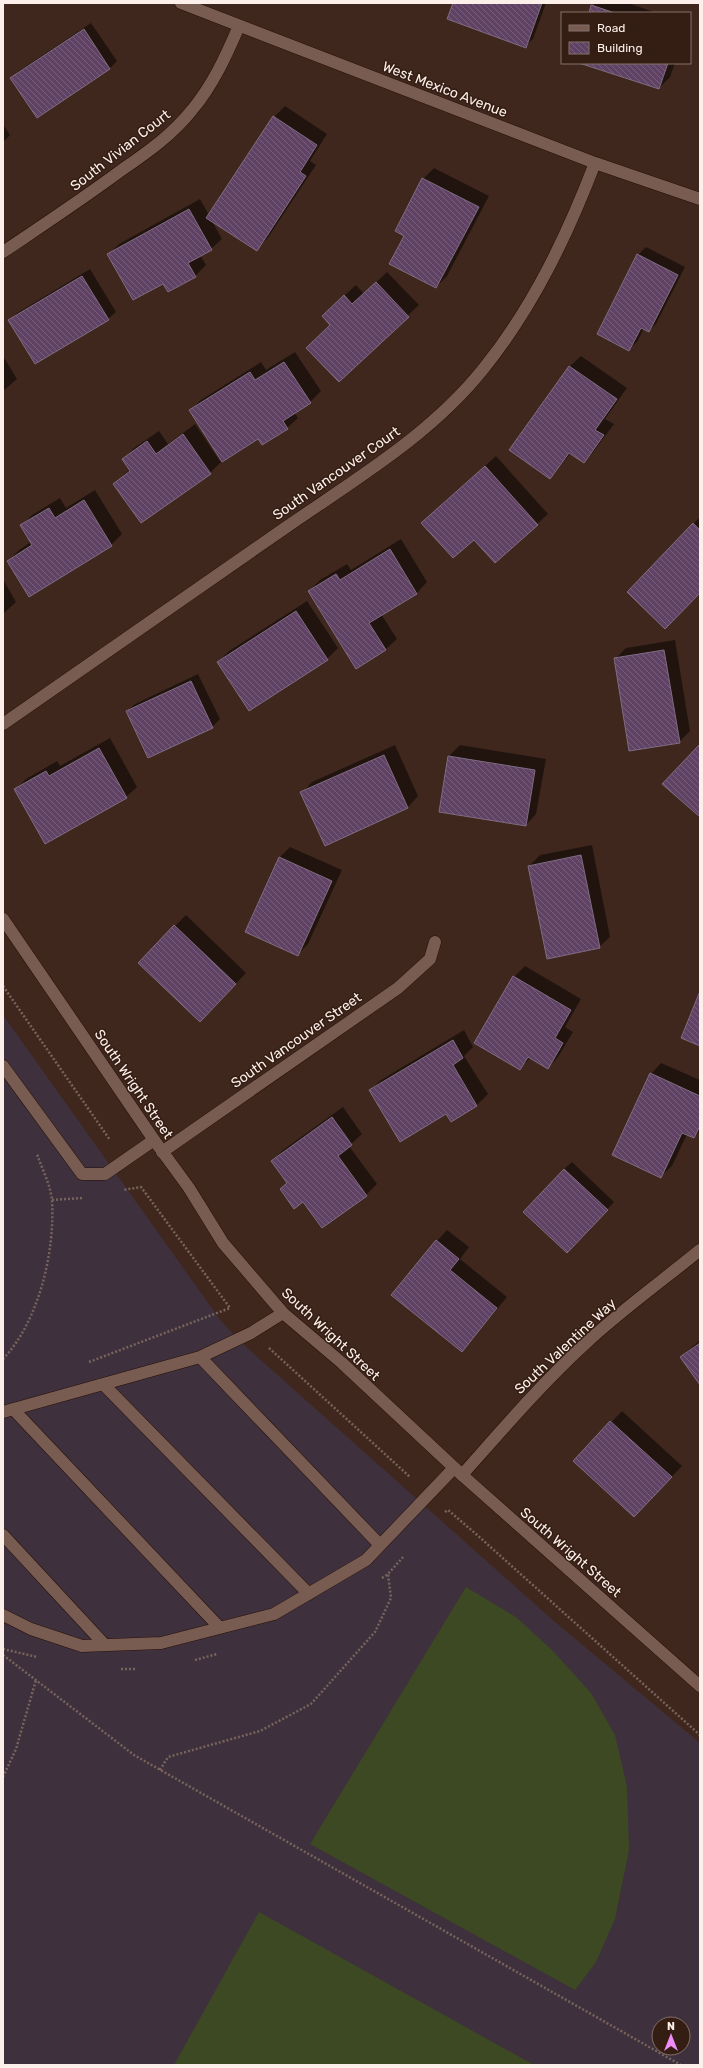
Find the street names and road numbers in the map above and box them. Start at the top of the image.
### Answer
street label: West Mexico Avenue [380,58,510,121]
street label: South Vivian Court [67,106,174,195]
street label: South Vancouver Court [269,423,404,524]
street label: South Vancouver Street [228,989,365,1092]
street label: South Wright Street [91,1026,177,1143]
street label: South Wright Street [278,1284,384,1385]
street label: South Valentine Way [511,1295,620,1398]
street label: South Wright Street [517,1504,625,1601]

